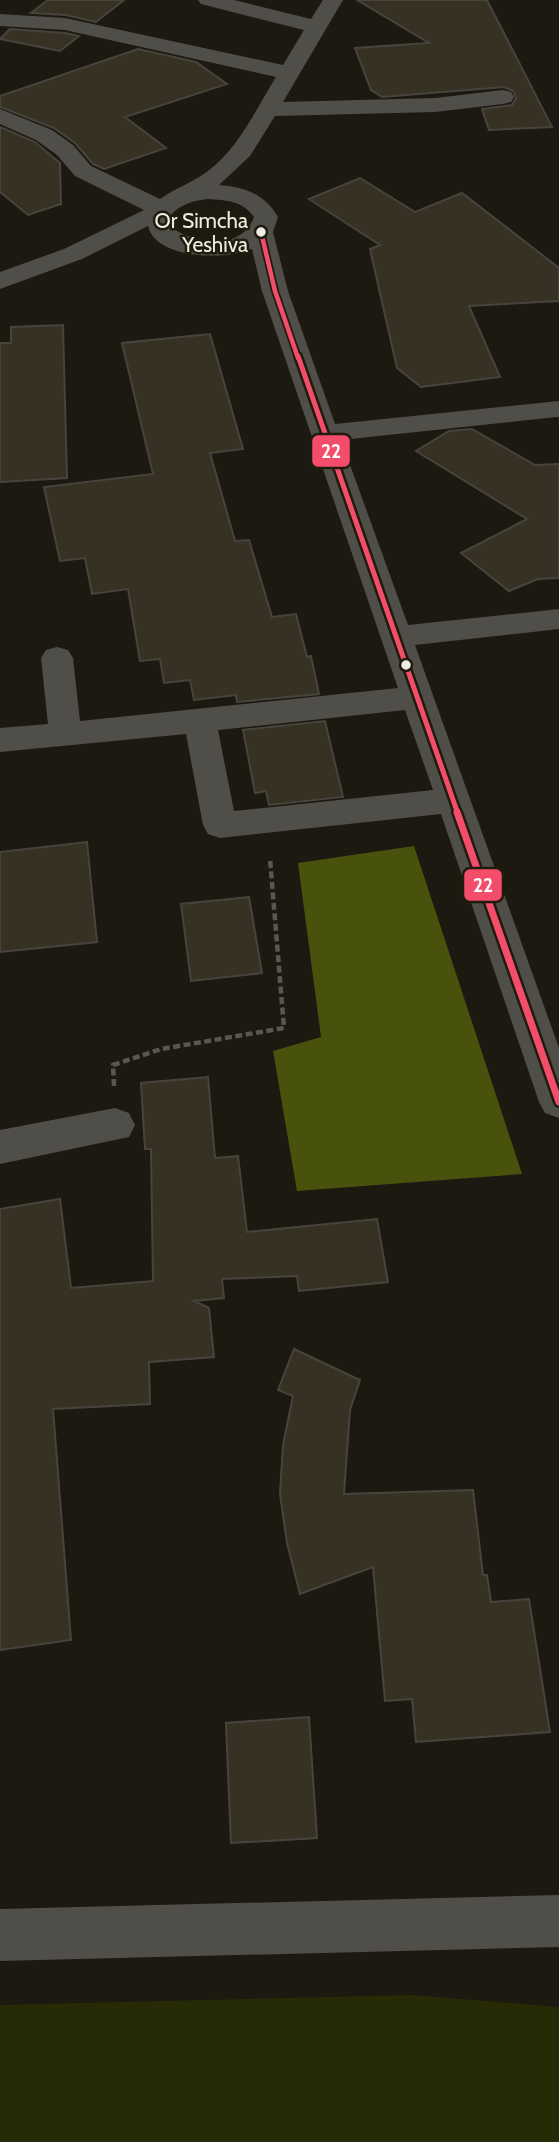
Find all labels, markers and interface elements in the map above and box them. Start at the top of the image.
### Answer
place label: Or Simcha Yeshiva [155,208,248,257]
marker: Or Simcha Yeshiva [254,225,268,239]
line badge: 22 [311,434,351,468]
text: 22 [321,440,341,463]
unlabelled marker [399,658,413,672]
line badge: 22 [463,868,503,902]
text: 22 [473,874,493,897]

